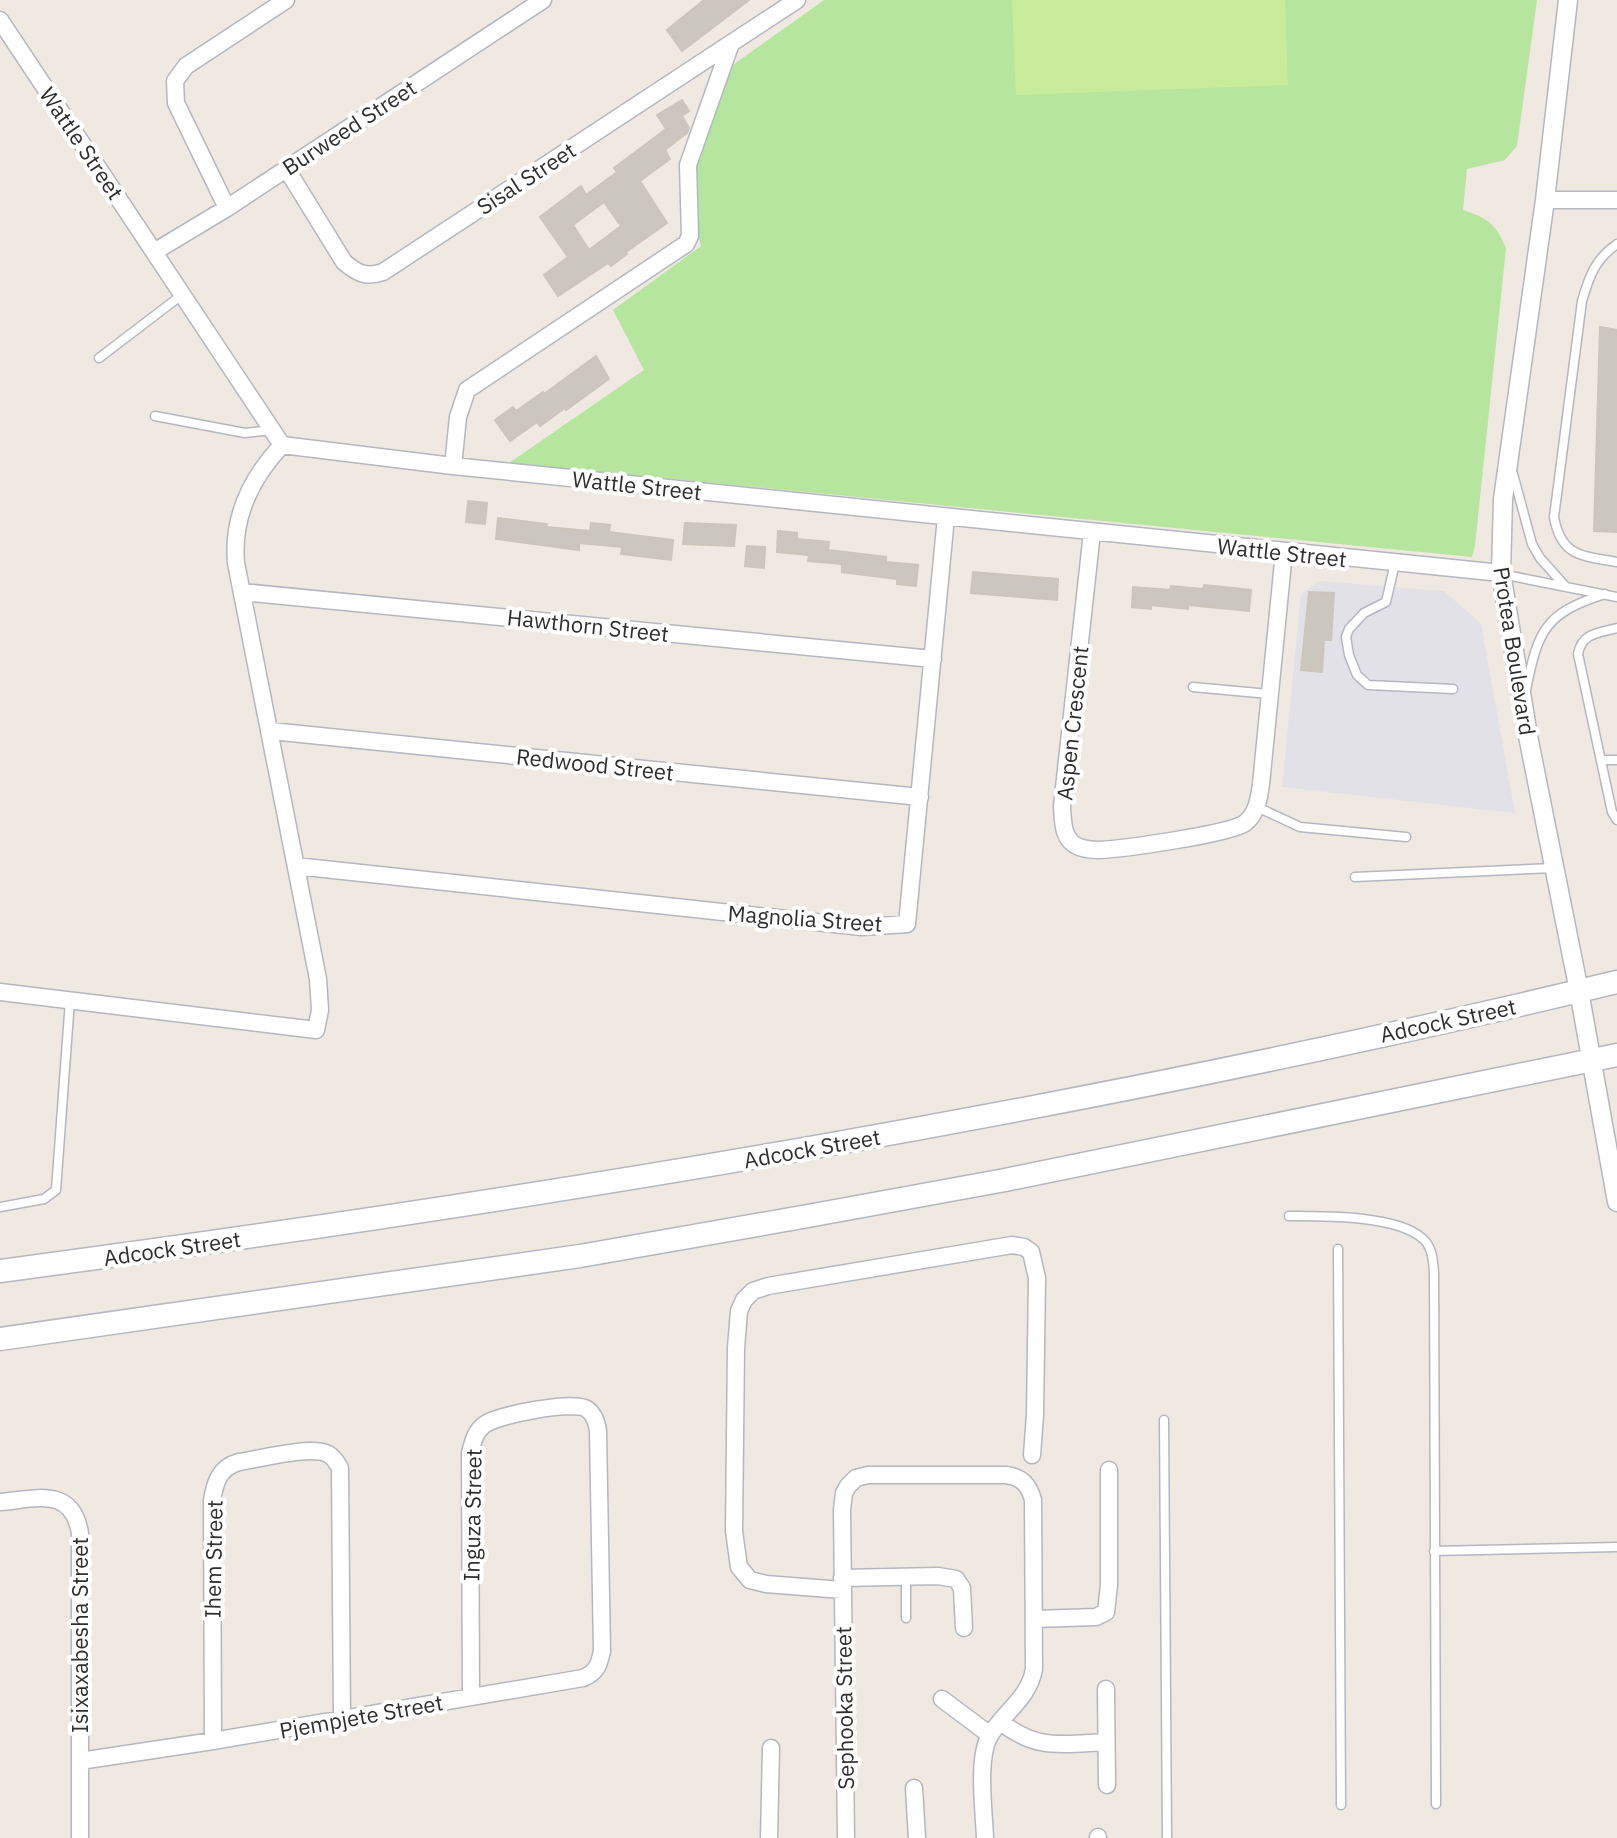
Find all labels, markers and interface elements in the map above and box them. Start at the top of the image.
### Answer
street label: Burweed Street [276,73,422,181]
street label: Wattle Street [34,81,130,205]
street label: Sisal Street [471,135,581,221]
street label: Wattle Street [571,464,703,506]
street label: Wattle Street [1216,531,1348,573]
street label: Protea Boulevard [1487,565,1543,737]
street label: Hawthorn Street [506,602,670,648]
street label: Aspen Crescent [1049,644,1095,802]
street label: Redwood Street [515,741,675,787]
street label: Magnolia Street [727,898,883,938]
street label: Adcock Street [1377,991,1519,1049]
street label: Adcock Street [741,1122,883,1174]
street label: Adcock Street [101,1224,243,1272]
street label: Inguza Street [456,1448,488,1582]
street label: Ihem Street [197,1500,229,1618]
street label: Isixaxabesha Street [65,1537,94,1733]
street label: Sephooka Street [828,1626,860,1790]
street label: Pjempjete Street [277,1687,445,1745]

